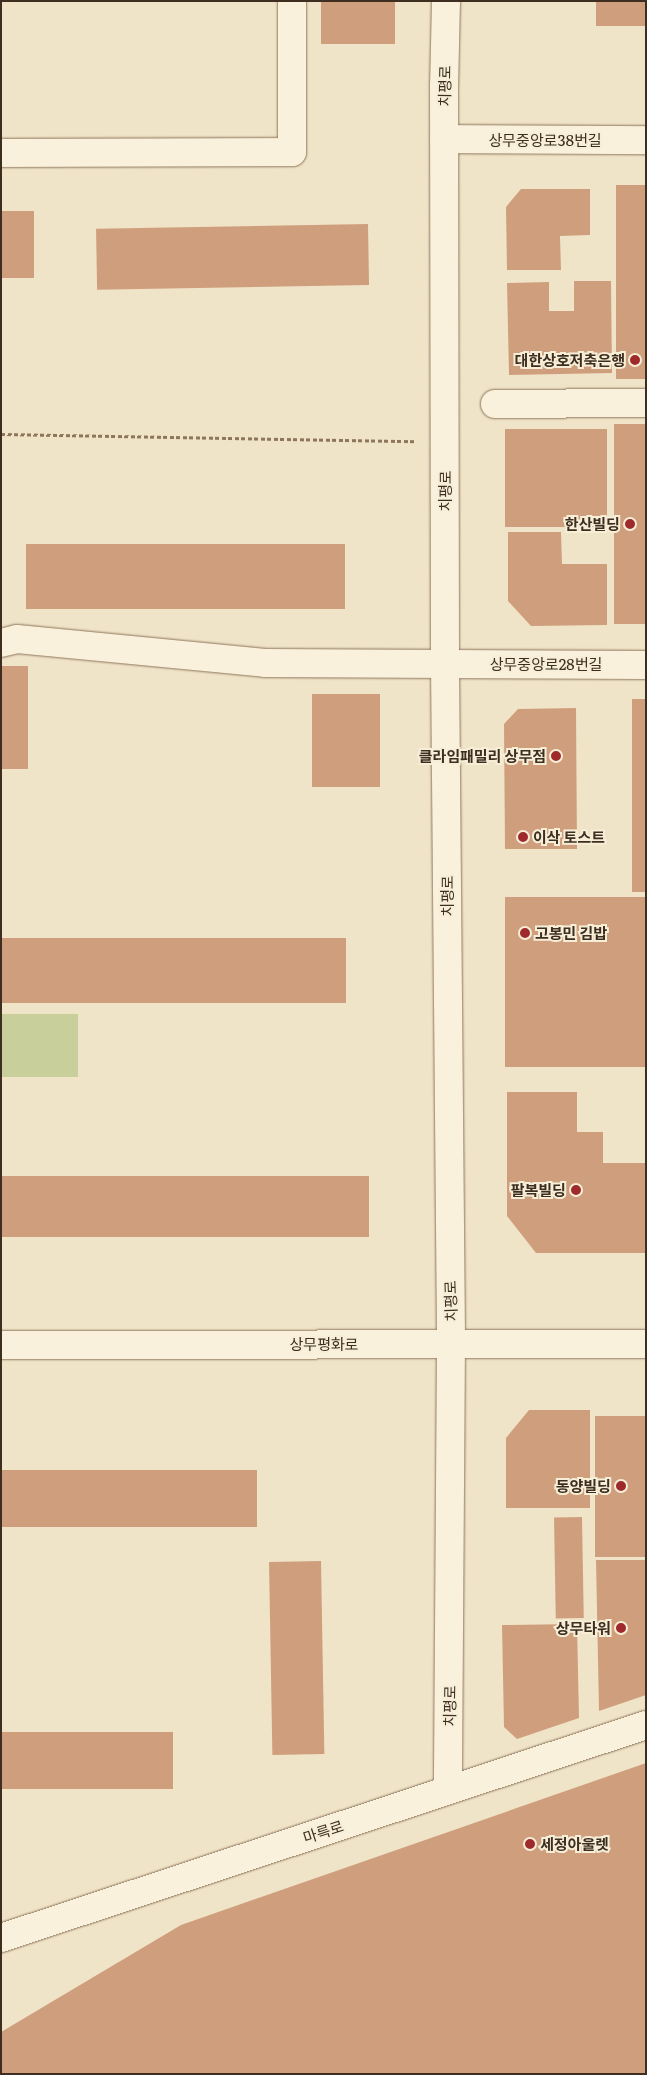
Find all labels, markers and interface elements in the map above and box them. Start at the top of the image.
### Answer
street label: 치평로 [435,65,453,107]
street label: 상무중앙로38번길 [489,131,601,149]
place label: 대한상호저축은행 [515,351,625,369]
marker: 대한상호저축은행 [629,354,641,366]
street label: 치평로 [436,470,454,512]
place label: 한산빌딩 [565,515,620,533]
marker: 한산빌딩 [624,518,636,530]
street label: 상무중앙로28번길 [490,655,602,673]
place label: 클라임패밀리 상무점 [419,747,546,765]
marker: 클라임패밀리 상무점 [550,750,562,762]
place label: 이삭 토스트 [533,828,605,846]
marker: 이삭 토스트 [517,831,529,843]
street label: 치평로 [438,875,456,917]
place label: 고봉민 김밥 [535,924,607,942]
marker: 고봉민 김밥 [519,927,531,939]
place label: 팔복빌딩 [511,1181,566,1199]
marker: 팔복빌딩 [570,1184,582,1196]
street label: 치평로 [440,1280,460,1322]
street label: 상무평화로 [290,1335,358,1353]
place label: 동양빌딩 [556,1477,611,1495]
marker: 동양빌딩 [615,1480,627,1492]
place label: 상무타워 [556,1619,611,1637]
marker: 상무타워 [615,1622,627,1634]
street label: 치평로 [440,1685,458,1727]
street label: 마륵로 [301,1816,345,1846]
place label: 세정아울렛 [540,1835,609,1853]
marker: 세정아울렛 [524,1838,536,1850]

